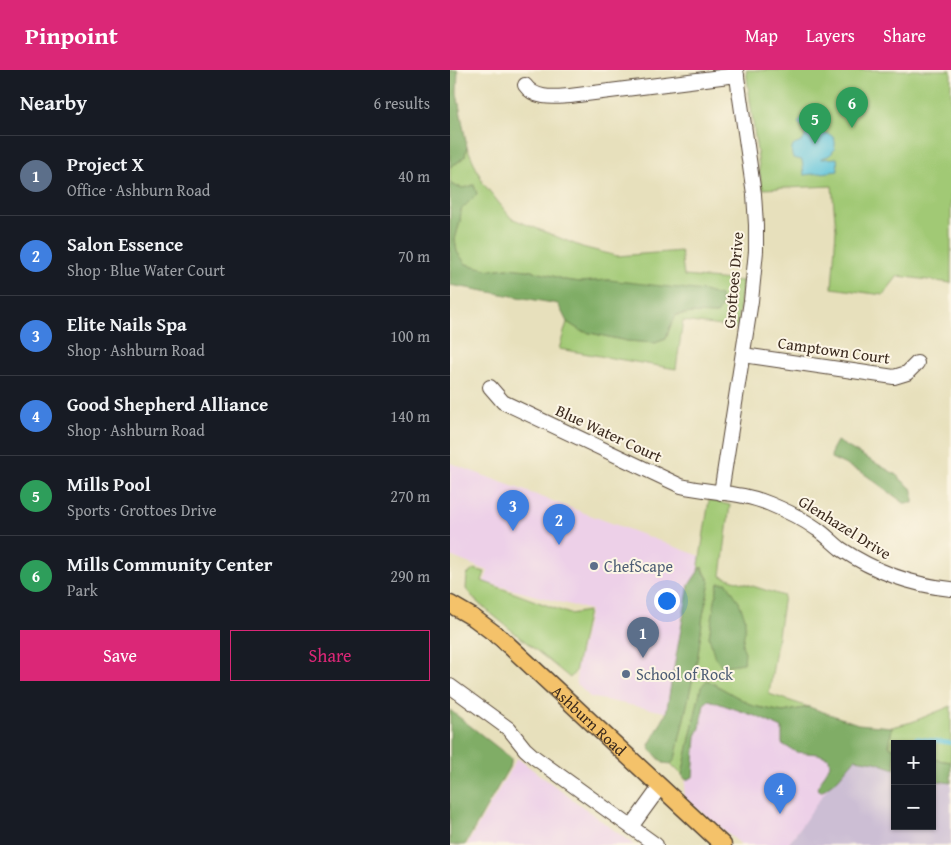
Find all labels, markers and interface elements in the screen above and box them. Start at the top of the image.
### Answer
text: Pinpoint [25,18,118,53]
text: Map [745,22,778,49]
text: Layers [806,22,855,49]
text: Share [883,22,926,49]
text: Nearby [20,87,87,118]
pin: 6 [836,87,868,128]
text: 6 results [373,91,430,115]
pin: 5 [799,103,831,144]
text: Project X [67,150,144,178]
text: 1 [32,164,40,188]
text: 40 m [398,164,430,188]
text: Office · Ashburn Road [67,178,210,202]
text: Salon Essence [67,230,183,258]
street label: Grottoes Drive [717,231,749,329]
text: 2 [32,244,40,268]
text: 70 m [398,244,430,268]
text: Shop · Blue Water Court [67,258,225,282]
text: Elite Nails Spa [67,310,187,338]
text: 3 [32,324,40,348]
text: 100 m [390,324,430,348]
street label: Camptown Court [776,330,892,370]
text: Shop · Ashburn Road [67,338,205,362]
text: Good Shepherd Alliance [67,390,268,418]
street label: Blue Water Court [552,398,666,468]
text: 4 [32,404,40,428]
text: 140 m [390,404,430,428]
text: Shop · Ashburn Road [67,418,205,442]
text: Mills Pool [67,470,151,498]
text: 5 [32,484,40,508]
text: 270 m [390,484,430,508]
street label: Glenhazel Drive [794,489,896,565]
pin: 3 [497,490,529,531]
text: Sports · Grottoes Drive [67,498,217,522]
pin: 2 [543,504,575,545]
text: Mills Community Center [67,550,272,578]
place label: ChefScape [604,554,673,578]
marker: ChefScape [588,560,600,572]
text: 6 [32,564,40,588]
text: 290 m [390,564,430,588]
text: Park [67,578,98,602]
your location [654,588,680,614]
pin: 1 [627,617,659,658]
button: Save [20,630,220,681]
button: Share [230,630,430,681]
place label: School of Rock [636,662,734,686]
marker: School of Rock [620,668,632,680]
street label: Ashburn Road [546,679,632,762]
map controls [891,740,936,830]
button: + [891,740,936,785]
pin: 4 [764,773,796,814]
button: − [891,785,936,830]

